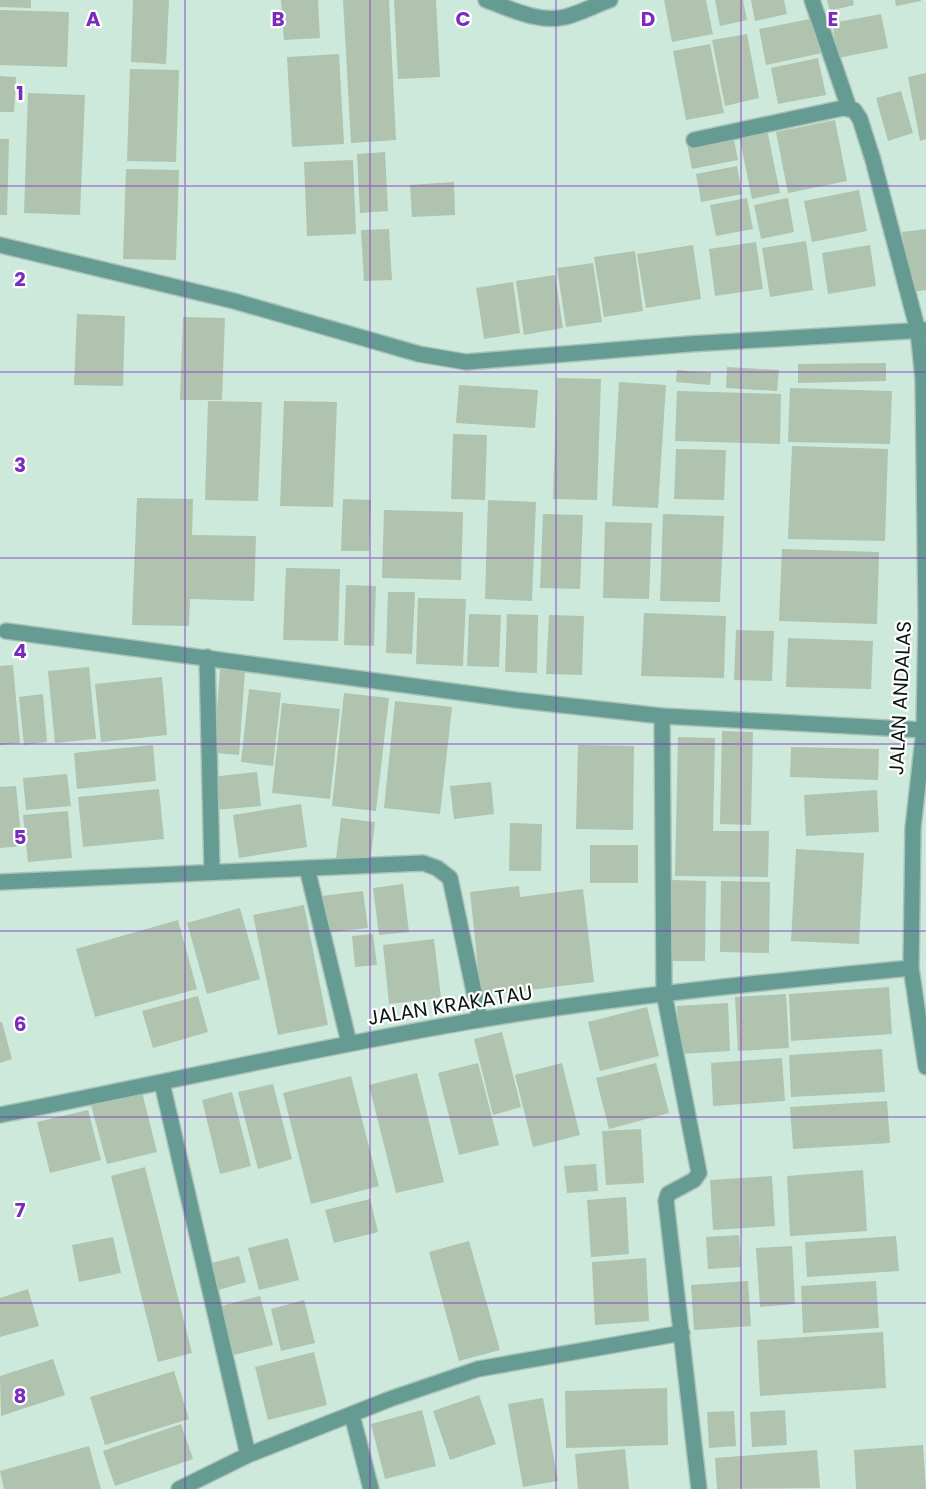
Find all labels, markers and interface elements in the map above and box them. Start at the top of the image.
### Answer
text: A [86,5,101,33]
text: B [271,5,285,33]
text: C [455,5,471,33]
text: D [641,5,655,33]
text: E [828,5,838,33]
text: 1 [16,79,24,107]
text: 2 [14,265,26,293]
text: 3 [14,451,26,479]
street label: JALAN ANDALAS [882,620,918,776]
text: 4 [13,637,27,665]
text: 5 [14,823,27,851]
street label: JALAN KRAKATAU [366,978,534,1032]
text: 6 [14,1010,26,1038]
text: 7 [15,1196,26,1224]
text: 8 [14,1382,26,1410]

